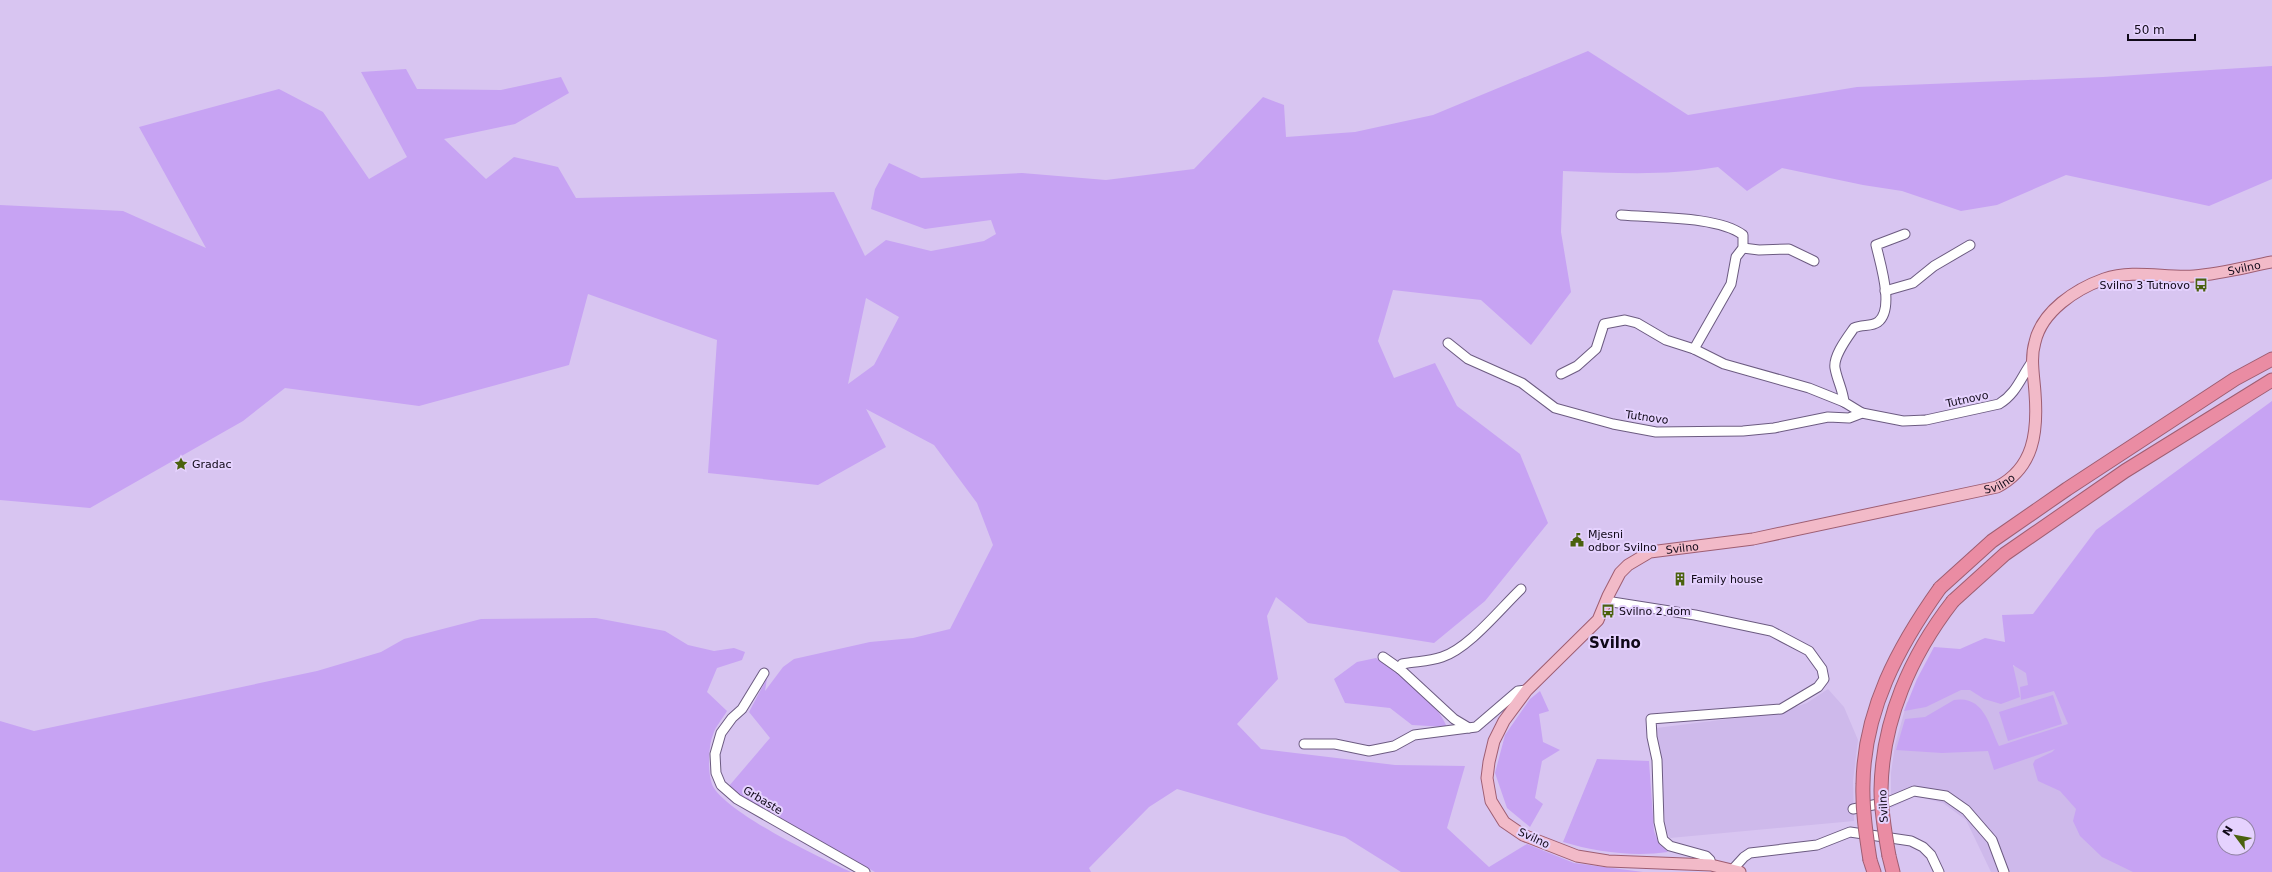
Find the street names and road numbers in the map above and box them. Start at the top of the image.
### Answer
street label: Svilno [2227,258,2262,278]
street label: Tutnovo [1944,389,1990,411]
street label: Tutnovo [1624,408,1670,427]
street label: Svilno [1983,471,2018,497]
street label: Svilno [1665,540,1700,557]
street label: Grbaste [741,784,785,817]
street label: Svilno [1876,789,1891,823]
street label: Svilno [1516,826,1552,851]

